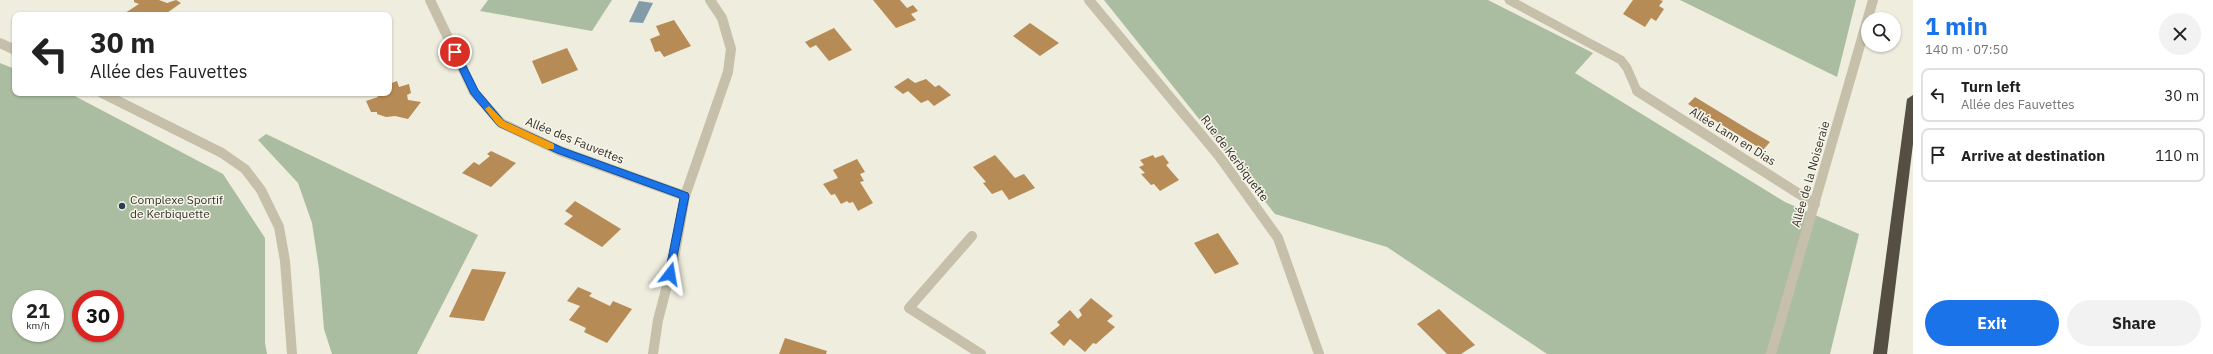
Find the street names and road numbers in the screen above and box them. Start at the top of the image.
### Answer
street label: Allée Lann en Dias [1687,104,1779,169]
street label: Rue de Kerbiquette [1198,112,1272,204]
street label: Allée des Fauvettes [524,113,627,167]
street label: Allée de la Noiseraie [1788,119,1832,229]

